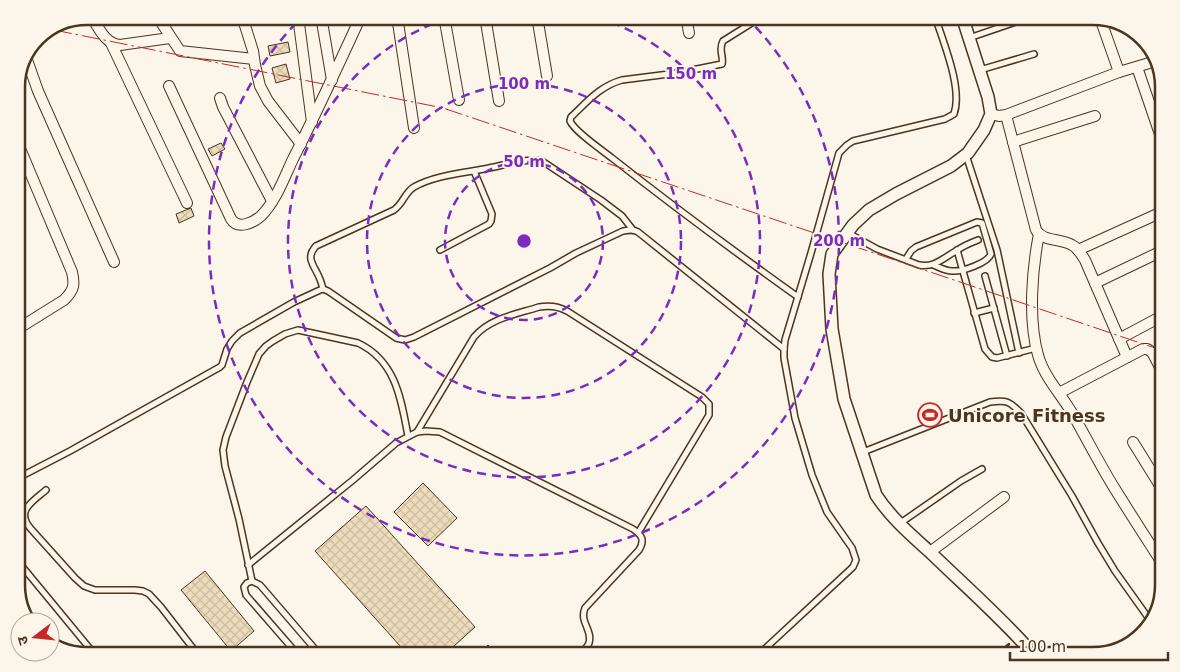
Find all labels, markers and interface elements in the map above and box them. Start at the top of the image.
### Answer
text: 150 m [665,65,717,83]
text: 100 m [498,75,550,93]
text: 50 m [503,153,545,171]
centre of rings [515,232,533,250]
text: 200 m [813,232,865,250]
sports icon: Unicore Fitness [917,402,943,428]
place label: Unicore Fitness [948,405,1106,426]
north arrow [10,612,60,662]
scale bar [1010,630,1168,662]
text: उ [13,634,31,647]
text: 100 m [1018,638,1066,656]

